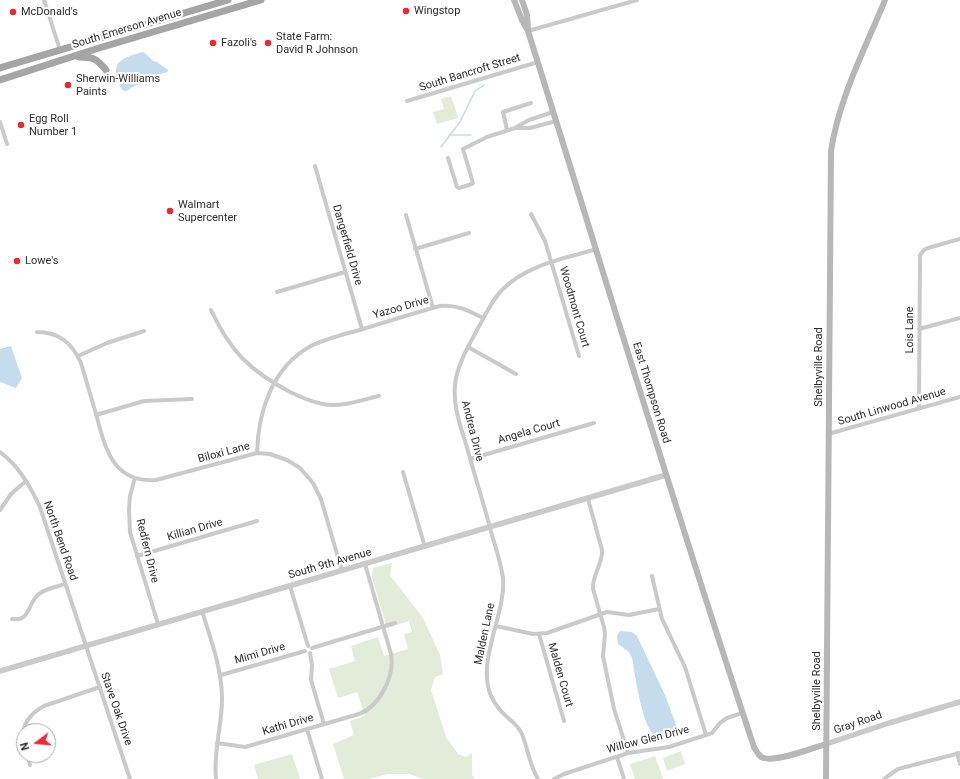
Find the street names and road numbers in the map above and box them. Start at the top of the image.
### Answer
street label: South Emerson Avenue [71,6,183,52]
street label: South Bancroft Street [418,51,522,95]
street label: Dangerfield Drive [329,203,365,287]
street label: Woodmont Court [556,265,592,349]
street label: Yazoo Drive [372,294,430,322]
street label: Lois Lane [903,306,917,354]
street label: Shelbyville Road [812,327,826,407]
street label: East Thompson Road [629,341,673,445]
street label: South Linwood Avenue [837,385,947,429]
street label: Andrea Drive [458,399,486,463]
street label: Angela Court [497,417,561,447]
street label: Biloxi Lane [197,440,251,466]
street label: North Bend Road [40,499,80,583]
street label: Killian Drive [166,516,224,544]
street label: Redfern Drive [133,518,161,584]
street label: South 9th Avenue [287,546,373,582]
street label: Malden Lane [472,602,498,666]
street label: Mimi Drive [233,640,287,668]
street label: Malden Court [545,641,575,709]
street label: Shelbyville Road [810,651,824,731]
street label: Stave Oak Drive [97,671,135,747]
street label: Gray Road [832,709,884,737]
street label: Kathi Drive [261,711,315,739]
street label: Willow Glen Drive [605,723,691,757]

